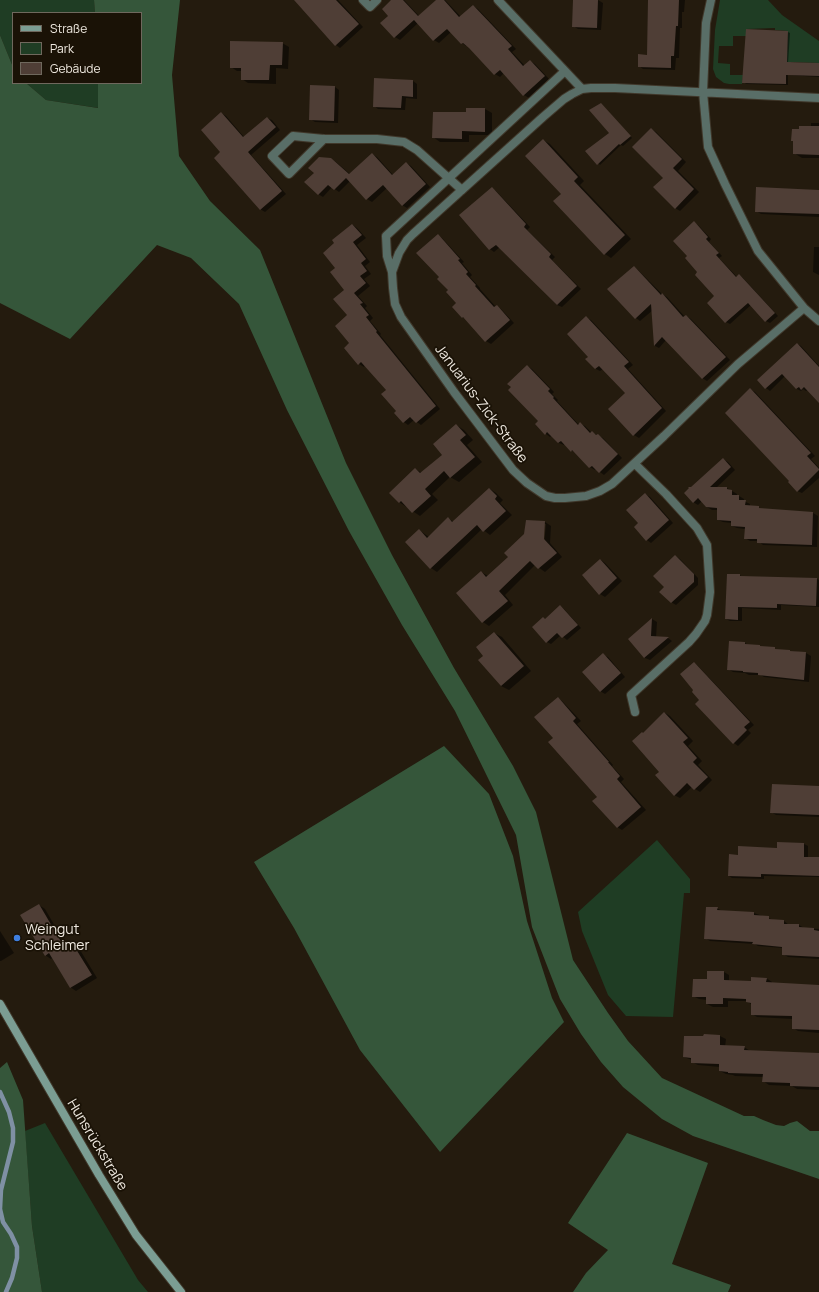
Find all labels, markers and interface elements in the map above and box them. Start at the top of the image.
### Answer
legend [12,12,142,84]
text: Straße [50,20,87,37]
text: Park [50,40,74,57]
text: Gebäude [50,60,101,77]
street label: Januarius-Zick-Straße [431,341,531,467]
place label: Weingut Schleimer [25,922,89,954]
marker: Weingut Schleimer [12,933,22,943]
street label: Hunsrückstraße [63,1096,131,1194]

